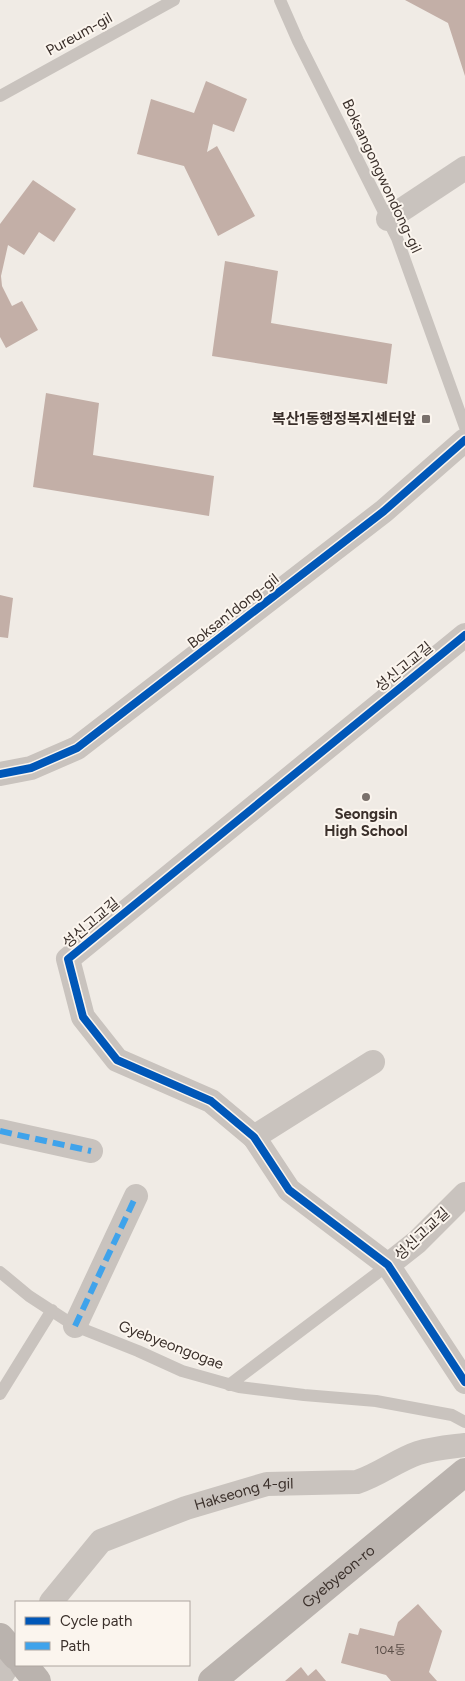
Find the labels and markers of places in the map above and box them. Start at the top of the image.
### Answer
place label: 복산1동행정복지센터앞 [272,410,416,428]
marker: 복산1동행정복지센터앞 [420,413,432,425]
marker: Seongsin High School [360,791,372,803]
place label: Seongsin High School [324,805,408,840]

